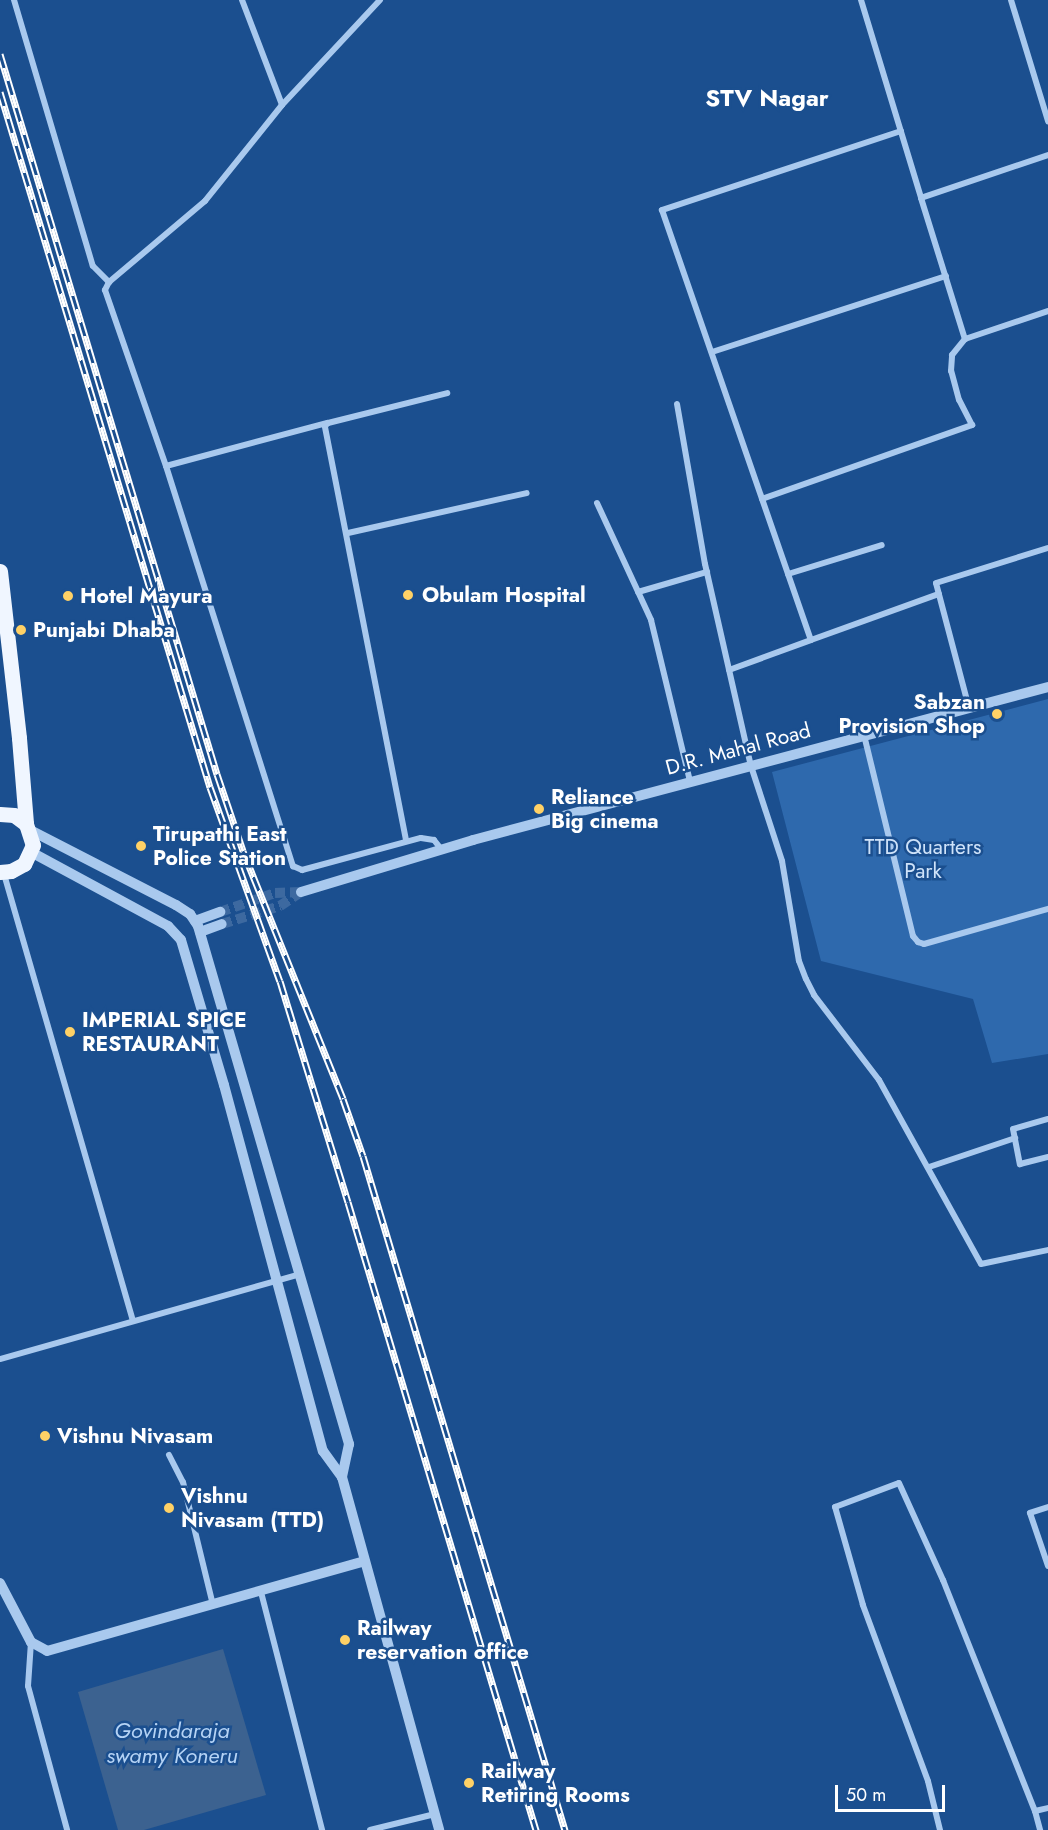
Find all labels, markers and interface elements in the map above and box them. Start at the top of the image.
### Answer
district label: STV Nagar [705,84,829,112]
place label: Obulam Hospital [422,582,586,608]
place label: Hotel Mayura [80,583,212,609]
marker: Obulam Hospital [399,586,417,604]
marker: Hotel Mayura [61,589,75,603]
place label: Punjabi Dhaba [33,617,175,643]
marker: Punjabi Dhaba [14,623,28,637]
place label: Sabzan Provision Shop [839,689,985,739]
marker: Sabzan Provision Shop [990,707,1004,721]
street label: D.R. Mahal Road [663,718,813,780]
place label: Reliance Big cinema [551,784,659,834]
marker: Reliance Big cinema [532,802,546,816]
place label: Tirupathi East Police Station [153,821,287,871]
park label: TTD Quarters Park [864,834,982,884]
marker: Tirupathi East Police Station [134,839,148,853]
place label: IMPERIAL SPICE RESTAURANT [82,1007,247,1057]
marker: IMPERIAL SPICE RESTAURANT [63,1025,77,1039]
place label: Vishnu Nivasam [57,1423,213,1449]
marker: Vishnu Nivasam [38,1429,52,1443]
place label: Vishnu Nivasam (TTD) [181,1483,324,1533]
marker: Vishnu Nivasam (TTD) [162,1501,176,1515]
place label: Railway reservation office [357,1615,529,1665]
marker: Railway reservation office [338,1633,352,1647]
water label: Govindaraja swamy Koneru [106,1717,238,1768]
place label: Railway Retiring Rooms [481,1758,630,1808]
scale bar [838,1773,948,1811]
marker: Railway Retiring Rooms [462,1776,476,1790]
text: 50 m [846,1782,886,1808]

